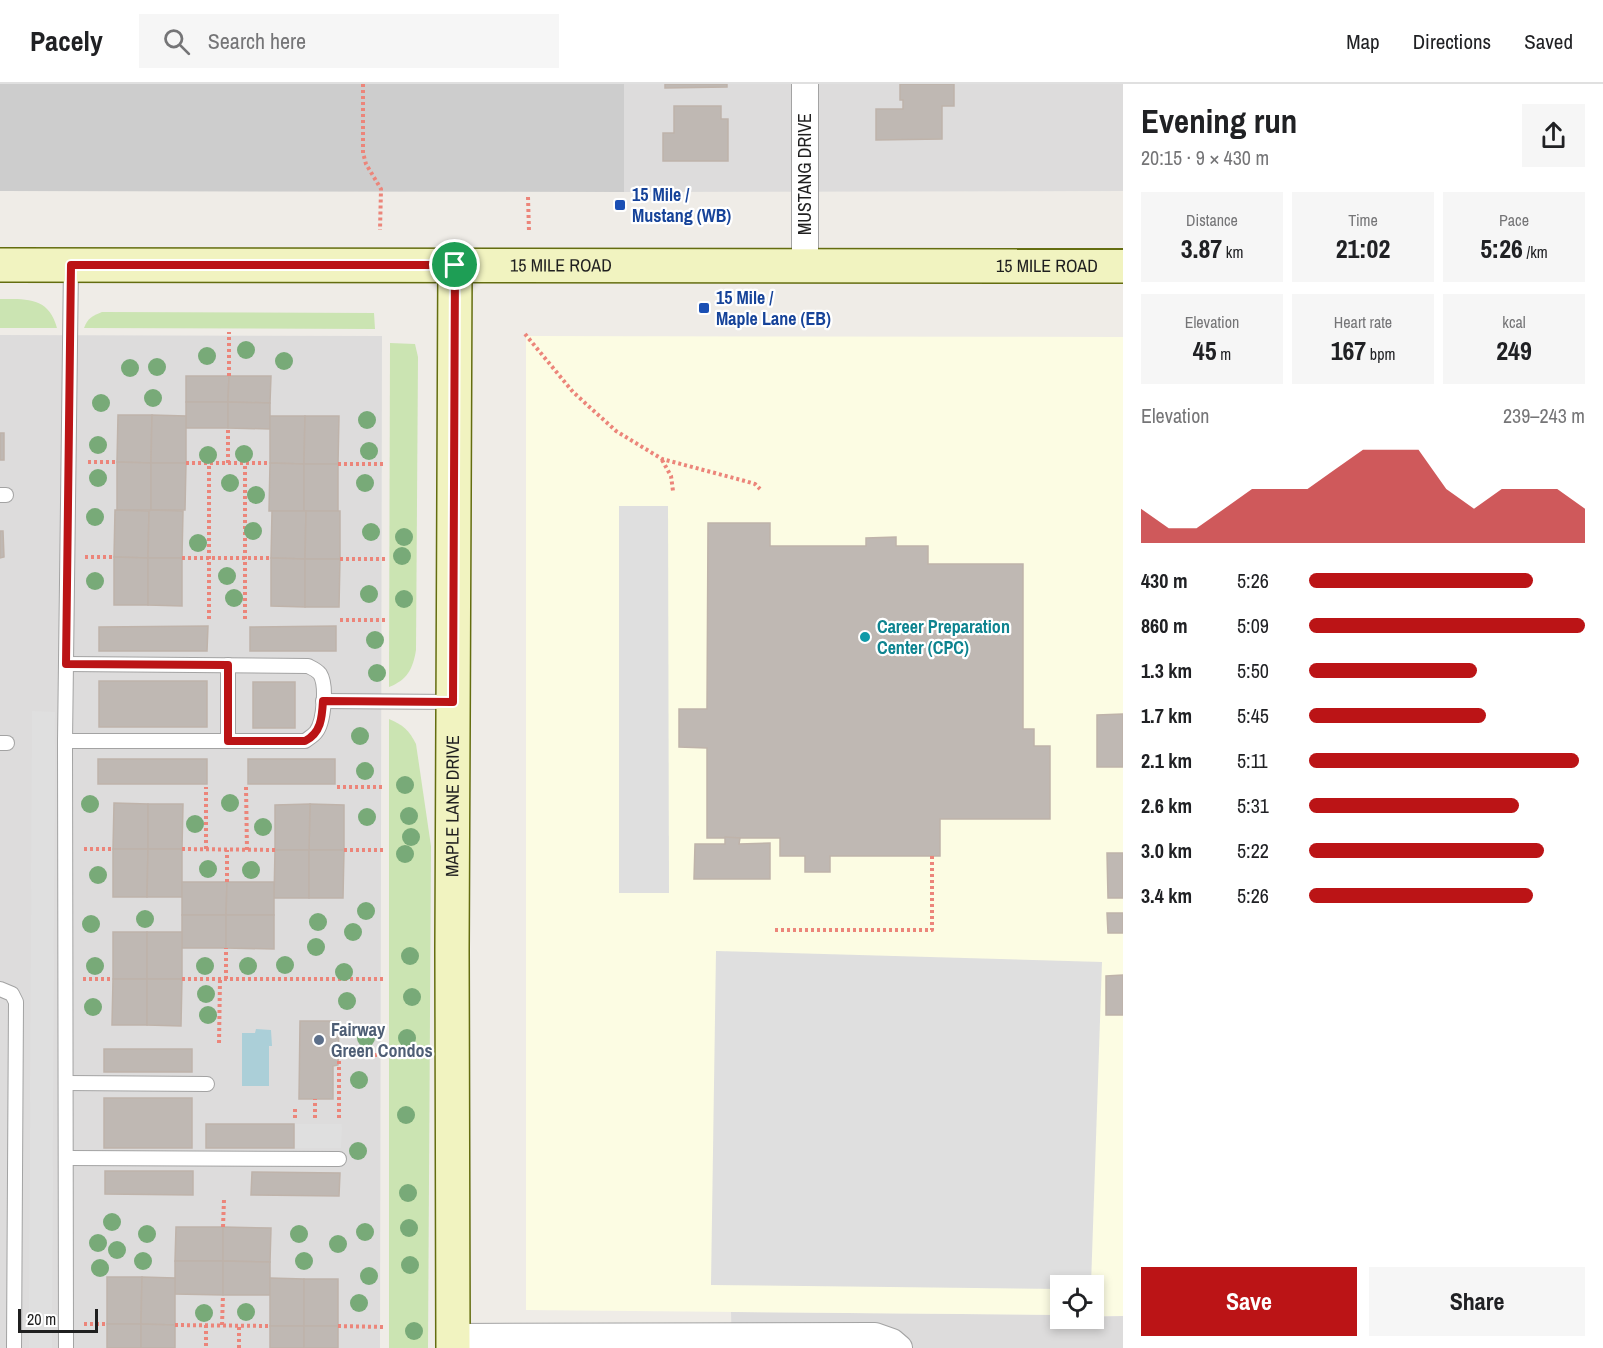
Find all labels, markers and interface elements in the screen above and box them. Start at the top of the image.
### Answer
search box [139,14,559,68]
text: Pacely [30,22,103,60]
icon: search [160,25,193,58]
text: Search here [208,26,306,56]
text: Map [1346,27,1380,56]
text: Directions [1413,27,1491,56]
text: Saved [1524,27,1573,56]
text: Evening run [1141,99,1297,143]
button: share [1522,104,1585,167]
street label: MUSTANG DRIVE [792,113,817,235]
text: 20:15 · 9 × 430 m [1141,144,1269,171]
place label: 15 Mile / Mustang (WB) [632,182,731,228]
marker: 15 Mile / Mustang (WB) [613,198,627,212]
text: Distance [1186,209,1238,231]
text: Time [1348,209,1378,231]
text: Pace [1499,209,1529,231]
text: 3.87 [1181,231,1222,266]
text: 21:02 [1336,231,1390,266]
text: 5:26 [1480,231,1523,266]
pin [429,239,480,290]
text: km [1222,241,1243,263]
text: /km [1523,241,1548,263]
icon: arrive [438,248,471,281]
street label: 15 MILE ROAD [510,252,612,278]
street label: 15 MILE ROAD [996,253,1098,278]
place label: 15 Mile / Maple Lane (EB) [716,285,831,331]
marker: 15 Mile / Maple Lane (EB) [697,301,711,315]
text: Elevation [1185,311,1239,333]
text: Heart rate [1334,311,1392,333]
text: kcal [1502,311,1526,333]
text: 45 [1193,333,1217,368]
text: 167 [1331,333,1366,368]
text: 249 [1496,333,1532,368]
text: m [1217,343,1231,365]
text: bpm [1366,343,1395,365]
text: Elevation [1141,402,1209,429]
text: 239–243 m [1503,402,1585,429]
text: 430 m [1141,567,1188,594]
text: 5:26 [1237,567,1269,594]
text: 860 m [1141,612,1188,639]
text: 5:09 [1237,612,1269,639]
place label: Career Preparation Center (CPC) [877,614,1010,660]
marker: Career Preparation Center (CPC) [858,630,872,644]
text: 1.3 km [1141,657,1192,684]
text: 5:50 [1237,657,1269,684]
text: 1.7 km [1141,702,1192,729]
text: 5:45 [1237,702,1269,729]
street label: MAPLE LANE DRIVE [439,735,465,877]
text: 2.1 km [1141,747,1192,774]
text: 5:11 [1237,747,1268,774]
text: 2.6 km [1141,792,1192,819]
text: 5:31 [1237,792,1269,819]
text: 3.0 km [1141,837,1192,864]
text: 5:22 [1237,837,1269,864]
text: 3.4 km [1141,882,1192,909]
text: 5:26 [1237,882,1269,909]
place label: Fairway Green Condos [331,1017,433,1063]
marker: Fairway Green Condos [312,1033,326,1047]
button: Save [1141,1267,1357,1336]
button: Share [1369,1267,1585,1336]
map controls [1050,1275,1104,1329]
button: locate [1050,1275,1104,1329]
scale bar [18,1306,98,1334]
text: 20 m [27,1308,56,1330]

